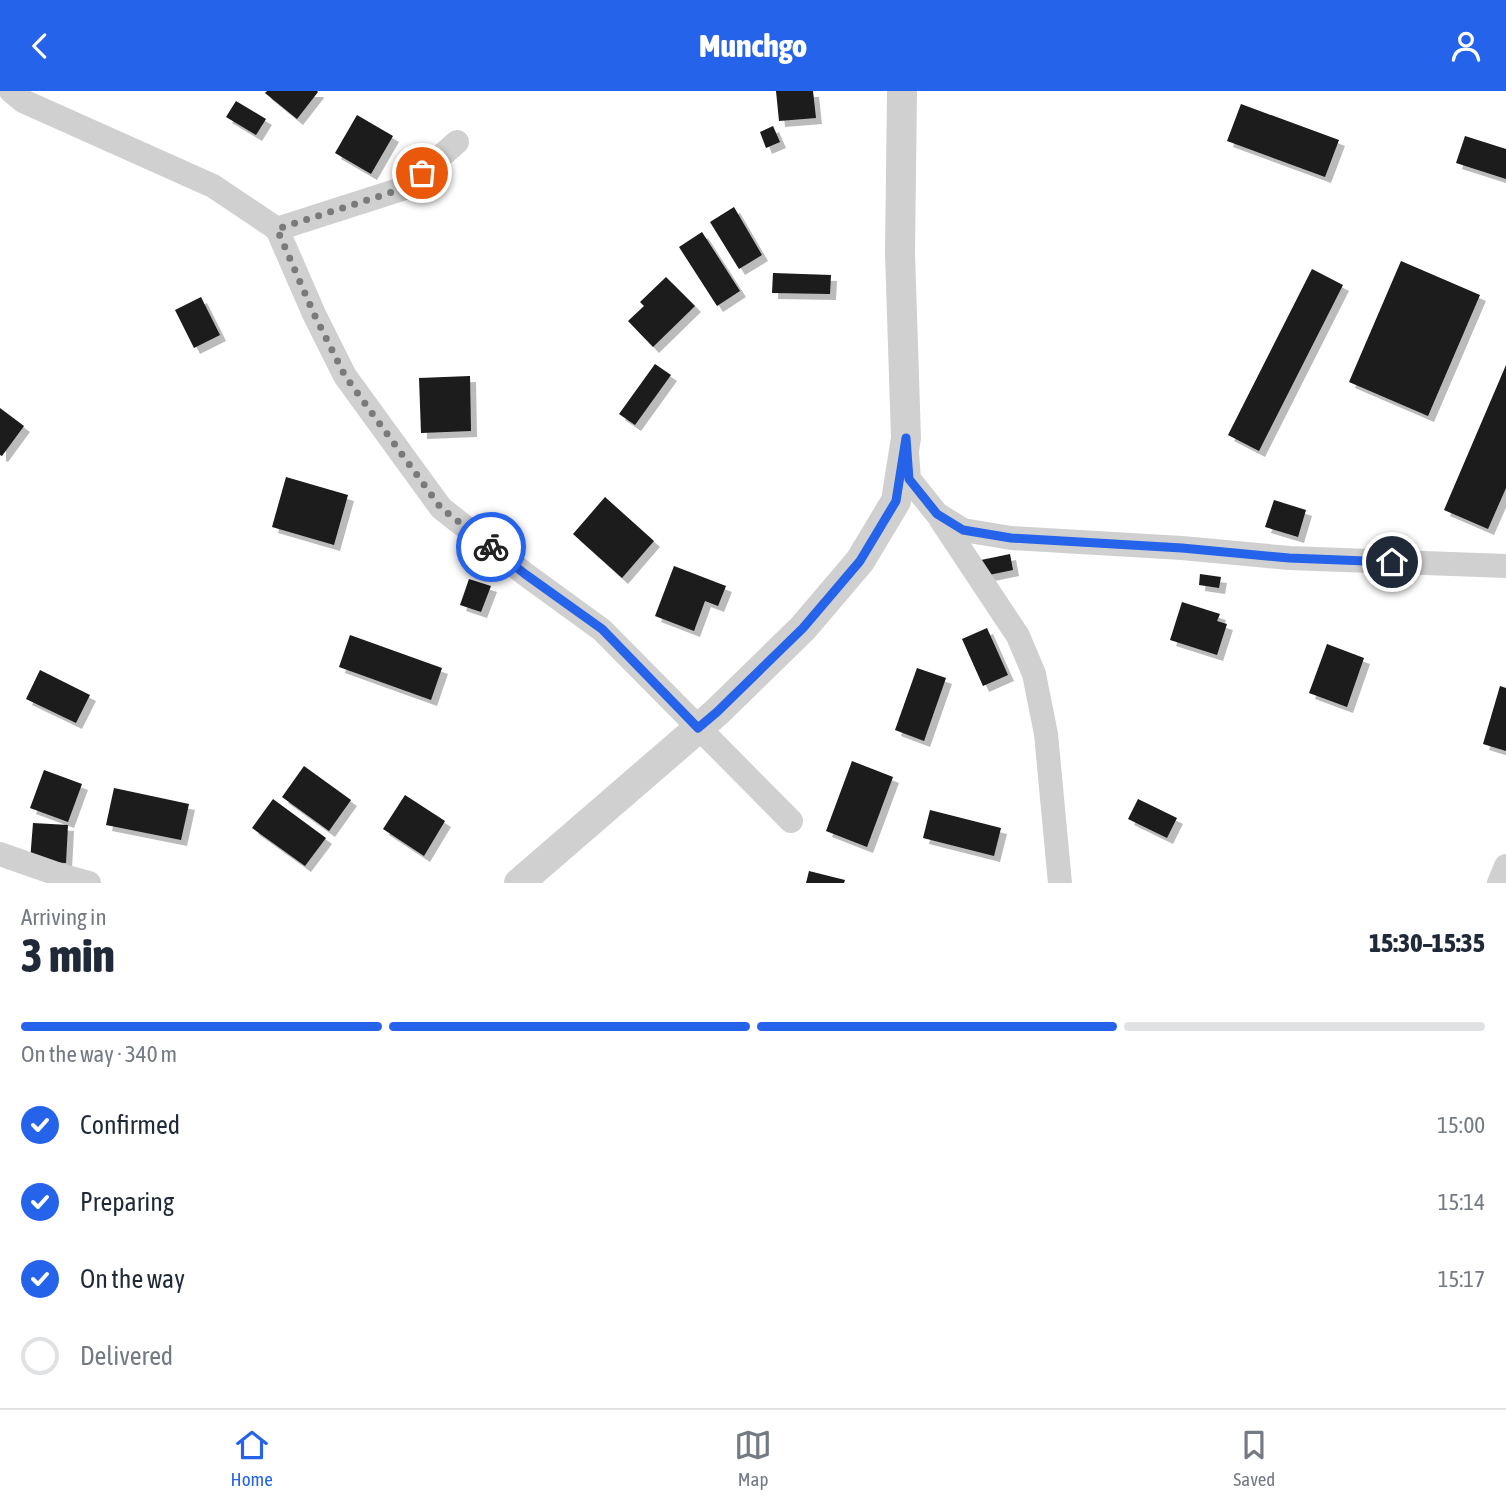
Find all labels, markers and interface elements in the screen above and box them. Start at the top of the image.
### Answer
icon: back [21,27,59,65]
text: Munchgo [699,27,807,64]
icon: person [1447,27,1485,65]
pin [392,143,452,203]
icon: bag [403,154,441,192]
courier [456,512,526,582]
icon: bike [472,528,510,566]
pin [1362,532,1422,592]
icon: home [1373,543,1411,581]
text: Arriving in [21,904,107,930]
text: 15:30–15:35 [1369,928,1485,958]
text: 3 min [21,929,115,982]
text: On the way · 340 m [21,1041,177,1067]
icon: check [21,1106,59,1144]
text: Confirmed [80,1110,180,1140]
text: 15:00 [1437,1112,1485,1138]
icon: check [21,1183,59,1221]
text: Preparing [80,1187,174,1217]
text: 15:14 [1438,1189,1485,1215]
icon: check [21,1260,59,1298]
text: On the way [80,1264,185,1294]
text: 15:17 [1438,1266,1485,1292]
text: Delivered [80,1341,173,1371]
tab: Home [231,1426,273,1490]
tab: Map [734,1426,772,1490]
tab: Saved [1233,1426,1275,1490]

